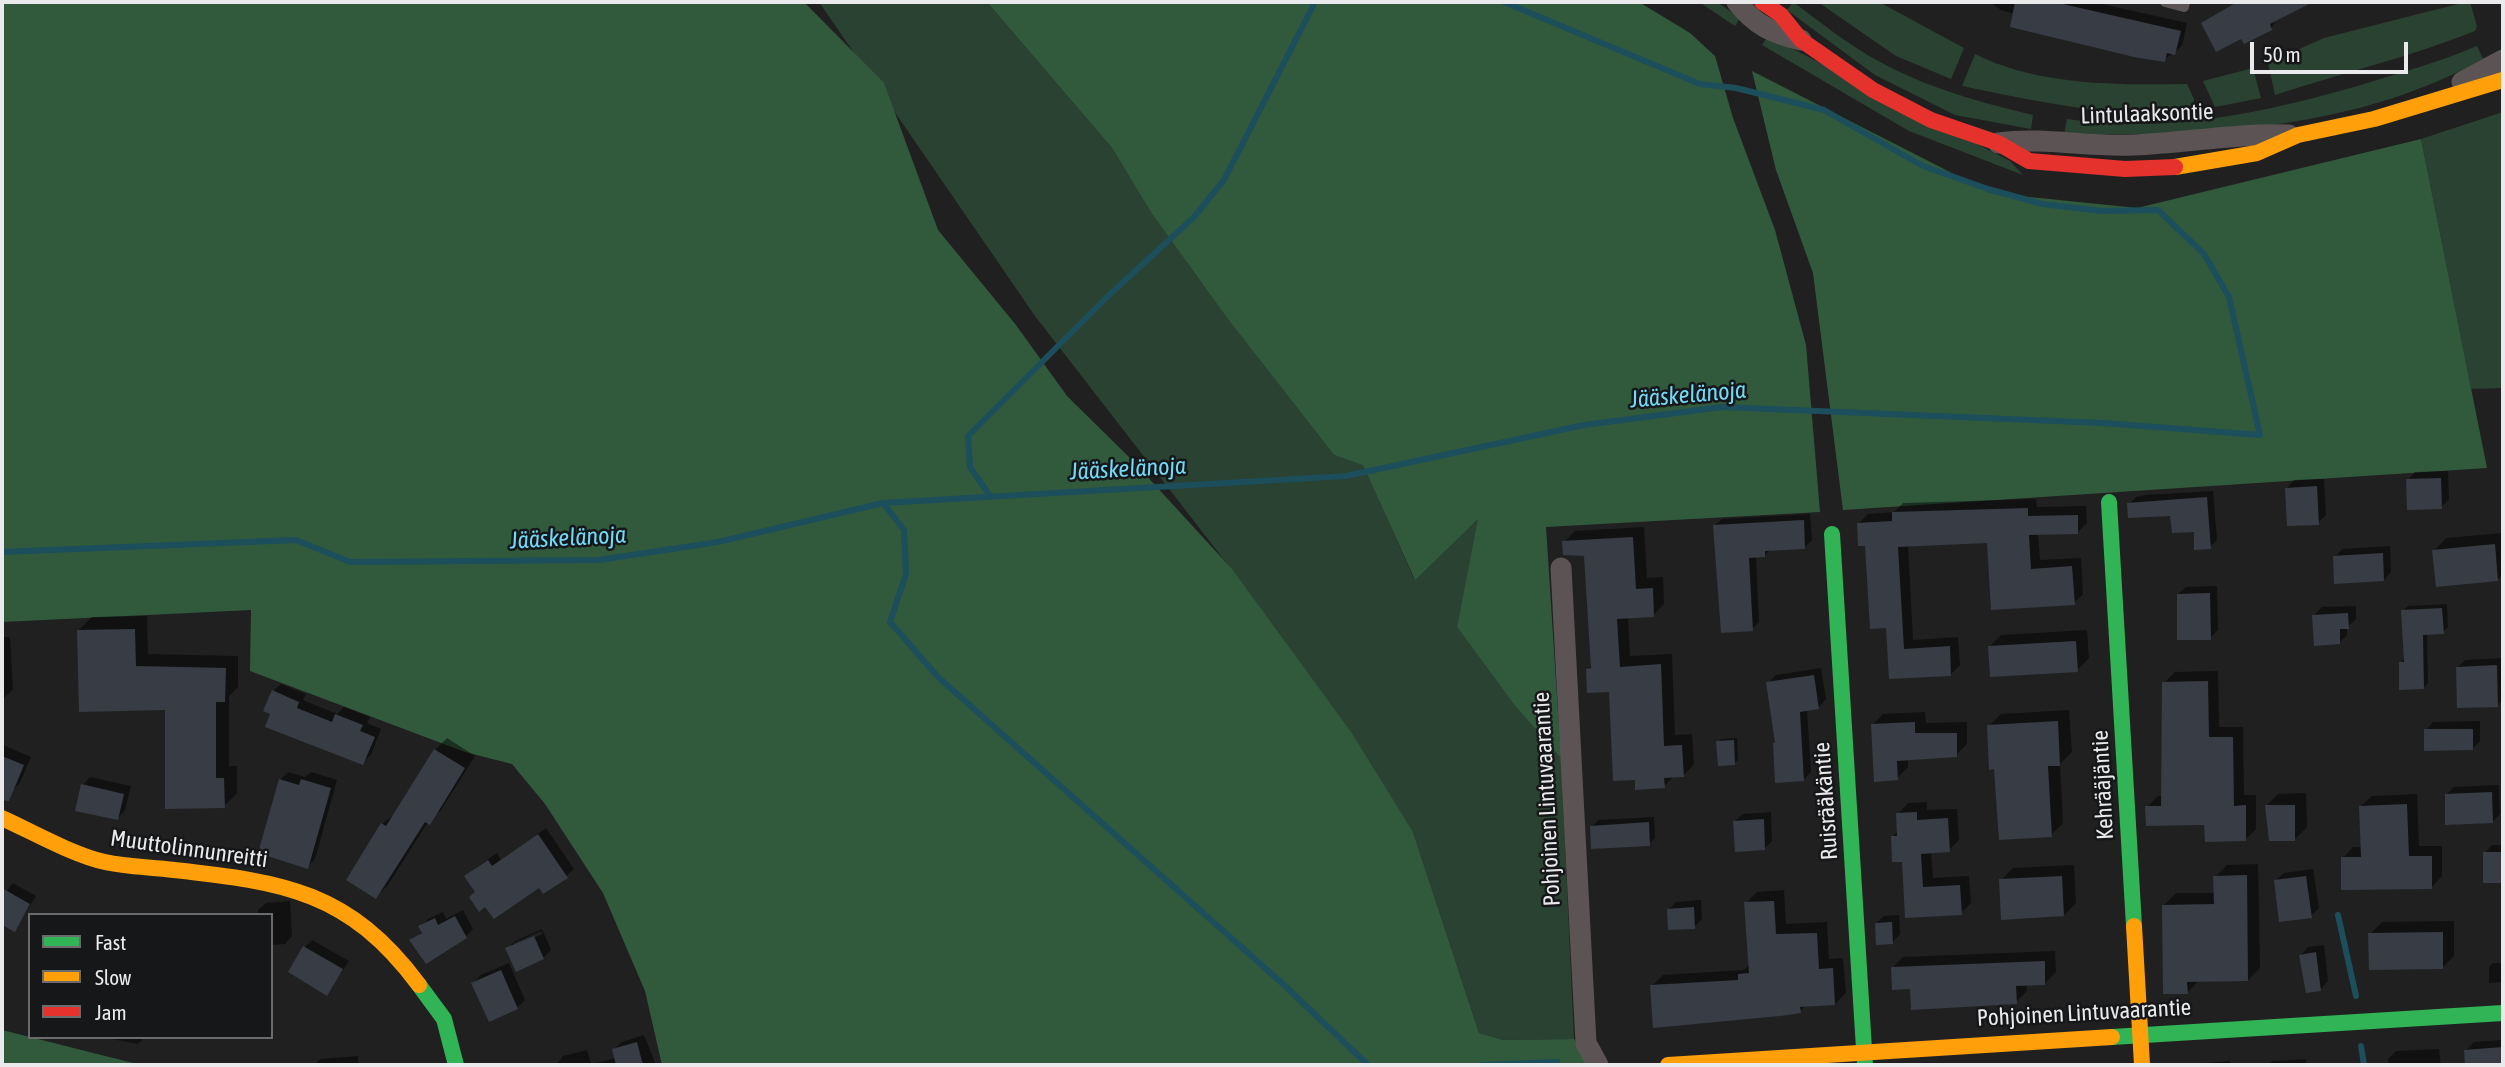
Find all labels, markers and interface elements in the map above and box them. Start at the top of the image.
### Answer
scale bar [2253,28,2410,72]
text: 50 m [2263,42,2301,66]
street label: Lintulaaksontie [2080,98,2214,130]
water label: Jääskelänoja [1629,376,1747,414]
water label: Jääskelänoja [1069,452,1187,486]
water label: Jääskelänoja [509,521,627,555]
street label: Pohjoinen Lintuvaarantie [1528,691,1566,907]
street label: Kehrääjäntie [2086,730,2120,840]
street label: Ruisrääkäntie [1808,741,1844,861]
street label: Muuttolinnunreitti [109,824,269,874]
legend [28,913,273,1039]
text: Fast [95,930,126,954]
text: Slow [95,965,131,989]
street label: Pohjoinen Lintuvaarantie [1976,994,2192,1032]
text: Jam [95,1000,127,1024]

